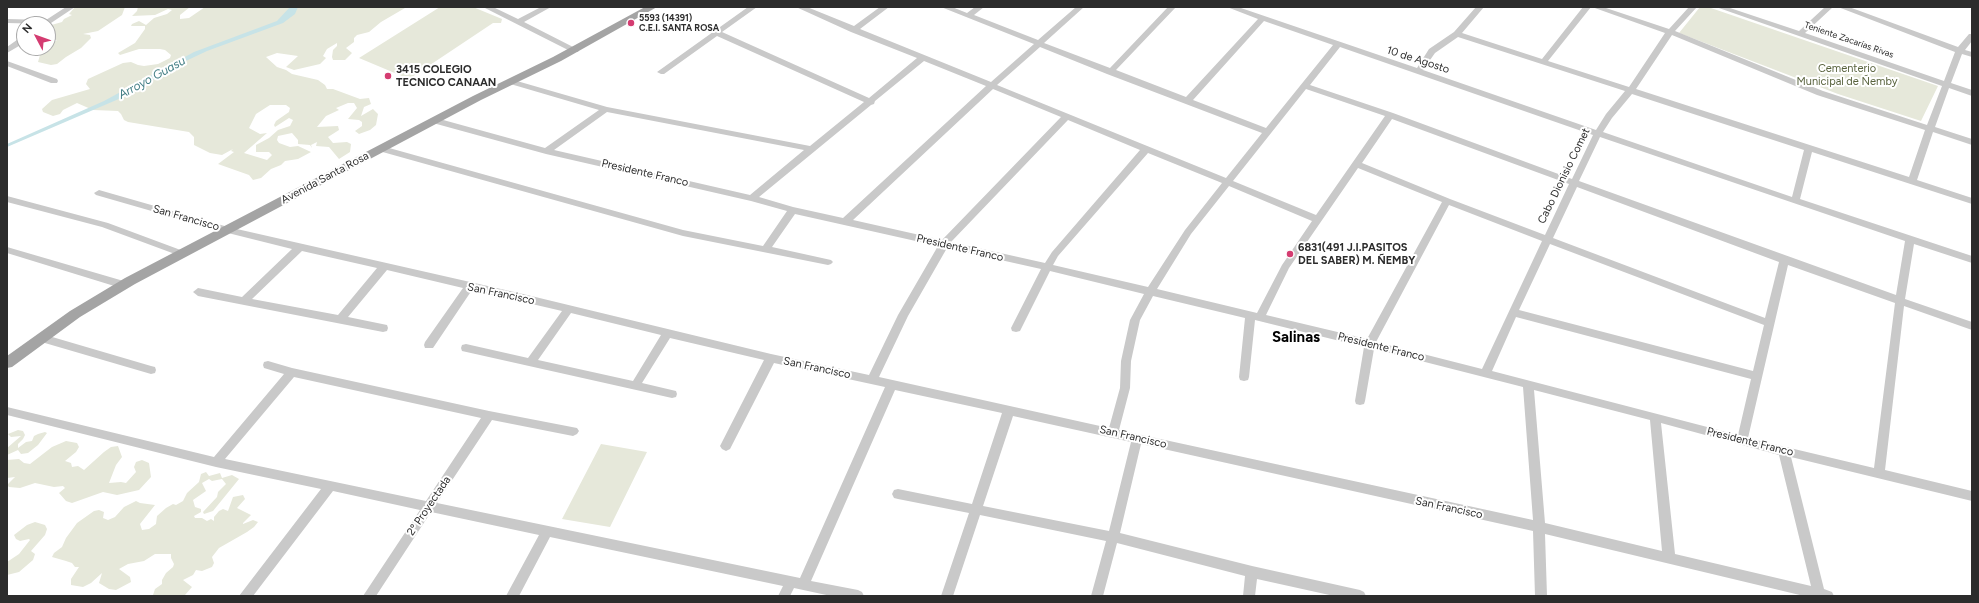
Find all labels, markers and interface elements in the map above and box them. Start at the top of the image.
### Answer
place label: 5593 (14391) C.E.I. SANTA ROSA [639,13,719,34]
north arrow [16,16,56,56]
marker: 5593 (14391) C.E.I. SANTA ROSA [626,18,636,28]
street label: Teniente Zacarías Rivas [1803,20,1895,60]
text: N [20,21,35,36]
street label: 10 de Agosto [1385,44,1451,76]
water label: Arroyo Guasu [116,54,188,102]
park label: Cementerio Municipal de Ñemby [1796,62,1898,88]
place label: 3415 COLEGIO TECNICO CANAAN [396,63,496,89]
marker: 3415 COLEGIO TECNICO CANAAN [383,71,393,81]
street label: Cabo Dionisio Comet [1535,126,1593,226]
street label: Avenida Santa Rosa [279,149,371,207]
street label: Presidente Franco [600,157,690,189]
street label: San Francisco [151,202,221,234]
street label: Presidente Franco [915,232,1005,264]
place label: 6831(491 J.I.PASITOS DEL SABER) M. ÑEMBY [1298,241,1415,267]
marker: 6831(491 J.I.PASITOS DEL SABER) M. ÑEMBY [1285,249,1295,259]
street label: San Francisco [466,280,536,308]
district label: Salinas [1272,329,1320,347]
street label: Presidente Franco [1336,330,1426,364]
street label: San Francisco [782,354,852,382]
street label: San Francisco [1098,423,1168,451]
street label: Presidente Franco [1705,425,1795,459]
street label: 2º Proyectada [404,474,454,538]
street label: San Francisco [1414,494,1484,522]

